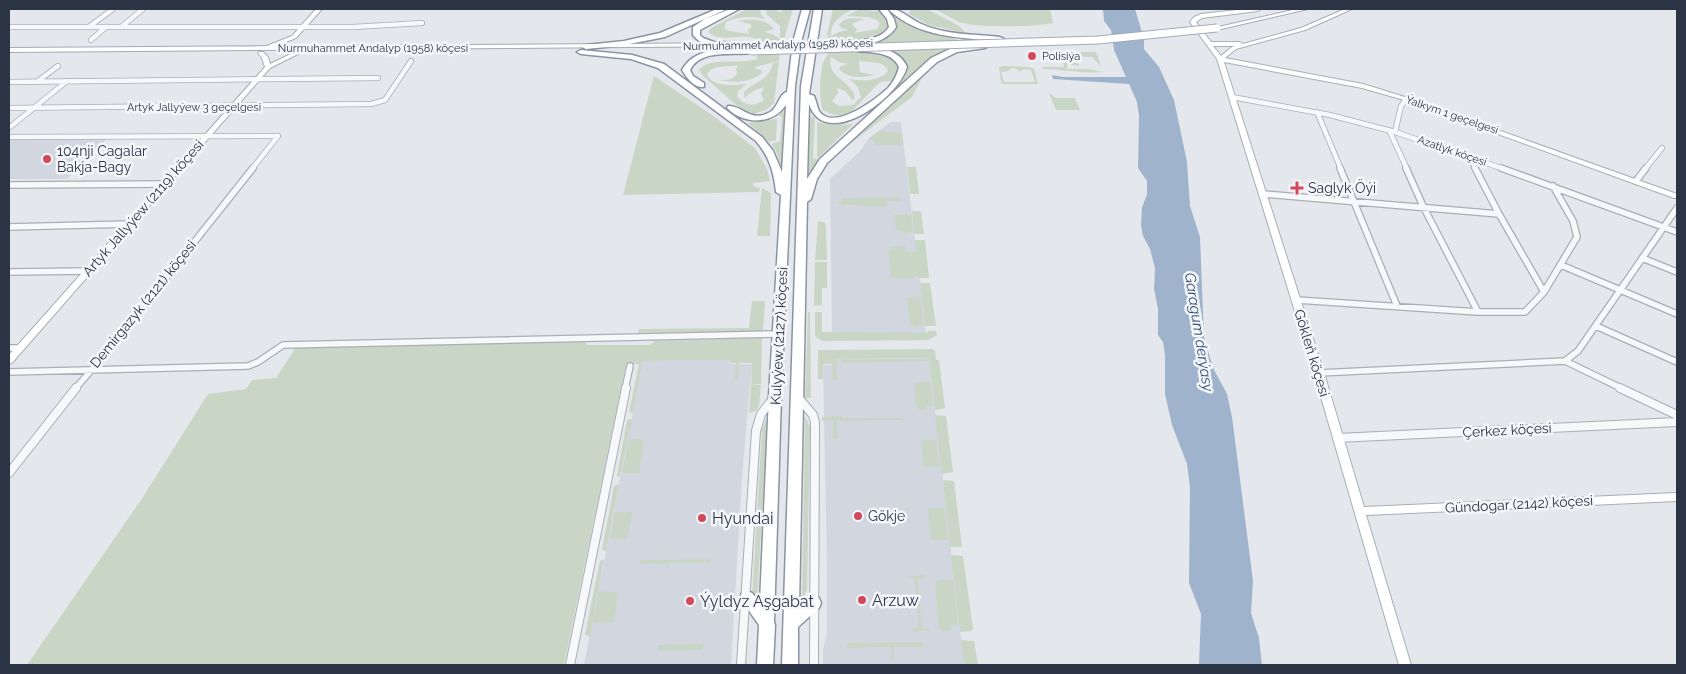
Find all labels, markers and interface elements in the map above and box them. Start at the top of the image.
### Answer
street label: Nurmuhammet Andalyp (1958) köçesi [683,37,873,53]
street label: Nurmuhammet Andalyp (1958) köçesi [278,42,468,55]
marker: Polisiýa [1026,50,1038,62]
place label: Polisiýa [1042,50,1080,63]
street label: Ýalkym 1 geçelgesi [1404,92,1500,137]
street label: Artyk Jallyýew 3 geçelgesi [127,101,261,114]
street label: Azatlyk köçesi [1416,133,1488,169]
street label: Artyk Jallyýew (2119) köçesi [79,136,207,280]
place label: 104nji Cagalar Bakja-Bagy [57,143,147,175]
marker: 104nji Cagalar Bakja-Bagy [41,153,53,165]
place label: Saglyk Öýi [1308,178,1376,196]
marker: Saglyk Öýi [1290,181,1304,195]
street label: Demirgazyk (2121) köçesi [87,237,199,371]
street label: Kulyýew (2127) köçesi [767,267,791,405]
water label: Garagum derýasy [1181,271,1217,393]
street label: Gökleň köçesi [1291,307,1333,399]
street label: Çerkez köçesi [1462,420,1552,440]
street label: Gündogar (2142) köçesi [1445,492,1593,516]
place label: Gökje [868,508,905,524]
place label: Hyundai [712,509,773,528]
marker: Gökje [852,510,864,522]
marker: Hyundai [696,512,708,524]
place label: Ýyldyz Aşgabat [700,591,815,611]
place label: Arzuw [872,591,919,610]
marker: Arzuw [856,594,868,606]
marker: Ýyldyz Aşgabat [684,595,696,607]

